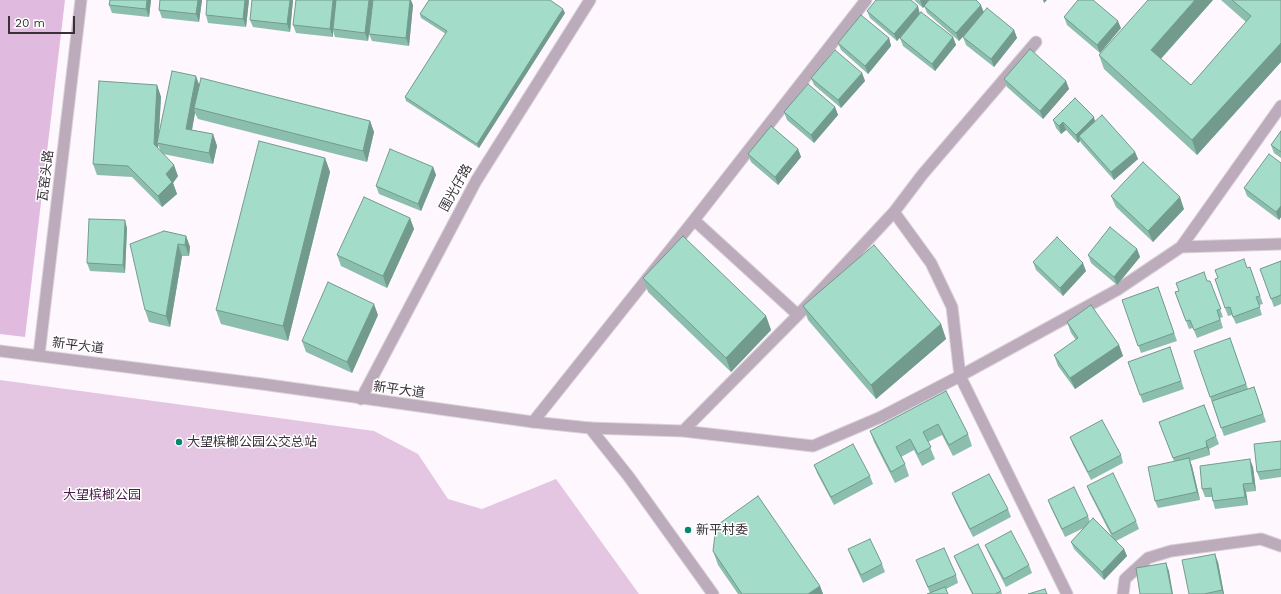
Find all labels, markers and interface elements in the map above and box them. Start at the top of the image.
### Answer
scale bar [10,8,77,34]
text: 20 m [15,16,45,30]
street label: 瓦窑头路 [35,149,57,203]
street label: 围光仔路 [437,161,475,215]
street label: 新平大道 [51,335,105,357]
street label: 新平大道 [372,379,426,401]
place label: 大望槟榔公园公交总站 [187,434,317,450]
marker: 大望槟榔公园公交总站 [174,437,184,447]
park label: 大望槟榔公园 [63,487,141,503]
place label: 新平村委 [696,522,748,538]
marker: 新平村委 [683,525,693,535]

